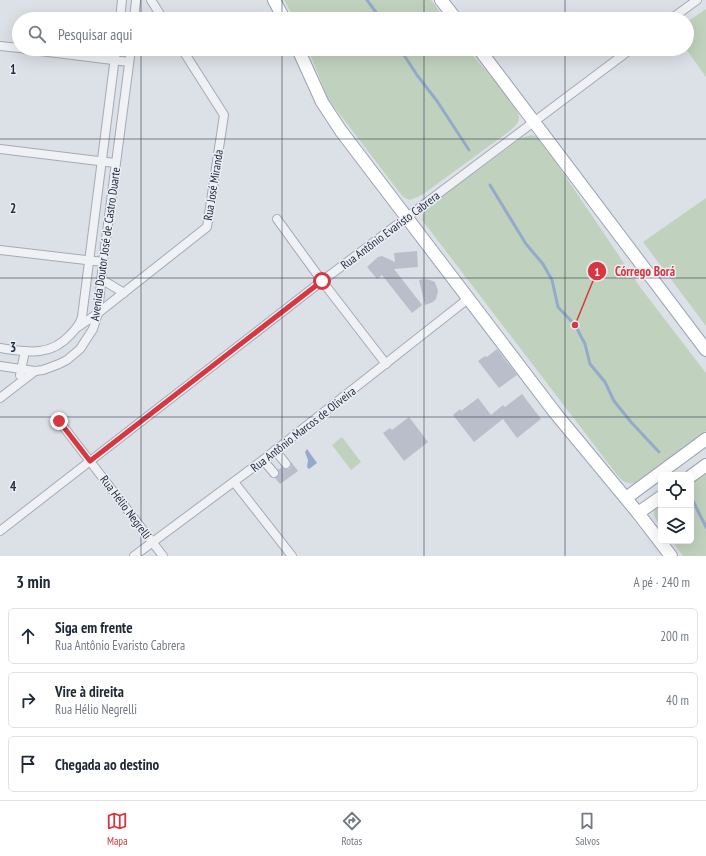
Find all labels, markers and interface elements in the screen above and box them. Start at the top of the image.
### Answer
search box [12,12,694,56]
icon: search [26,23,48,45]
text: Pesquisar aqui [58,25,132,44]
text: 1 [10,61,16,78]
street label: Rua José Miranda [200,148,226,222]
street label: Avenida Doutor José de Castro Duarte [87,166,123,322]
street label: Rua Antônio Evaristo Cabrera [338,188,443,272]
text: 2 [10,200,16,217]
callout: Córrego Borá [587,259,683,284]
text: Córrego Borá [615,263,675,280]
text: 1 [594,264,600,279]
route start [313,272,331,290]
text: 3 [10,339,16,356]
street label: Rua Antônio Marcos de Oliveira [247,383,359,475]
route end [50,412,68,430]
street label: Rua Hélio Negrelli [97,472,155,542]
map controls [658,472,694,544]
button: locate [658,472,694,508]
text: 4 [10,478,17,495]
button: layers [658,508,694,544]
text: 3 min [16,571,50,593]
text: A pé · 240 m [633,574,690,591]
text: Siga em frente [55,618,133,637]
icon: ahead [17,625,39,647]
text: 200 m [660,628,689,645]
text: Rua Antônio Evaristo Cabrera [55,637,185,654]
text: Vire à direita [55,682,124,701]
icon: right [17,689,39,711]
text: 40 m [666,692,689,709]
text: Rua Hélio Negrelli [55,701,137,718]
icon: arrive [17,753,39,775]
text: Chegada ao destino [55,755,159,774]
tab: Mapa [106,810,128,848]
tab: Rotas [341,810,363,848]
tab: Salvos [575,810,600,848]

